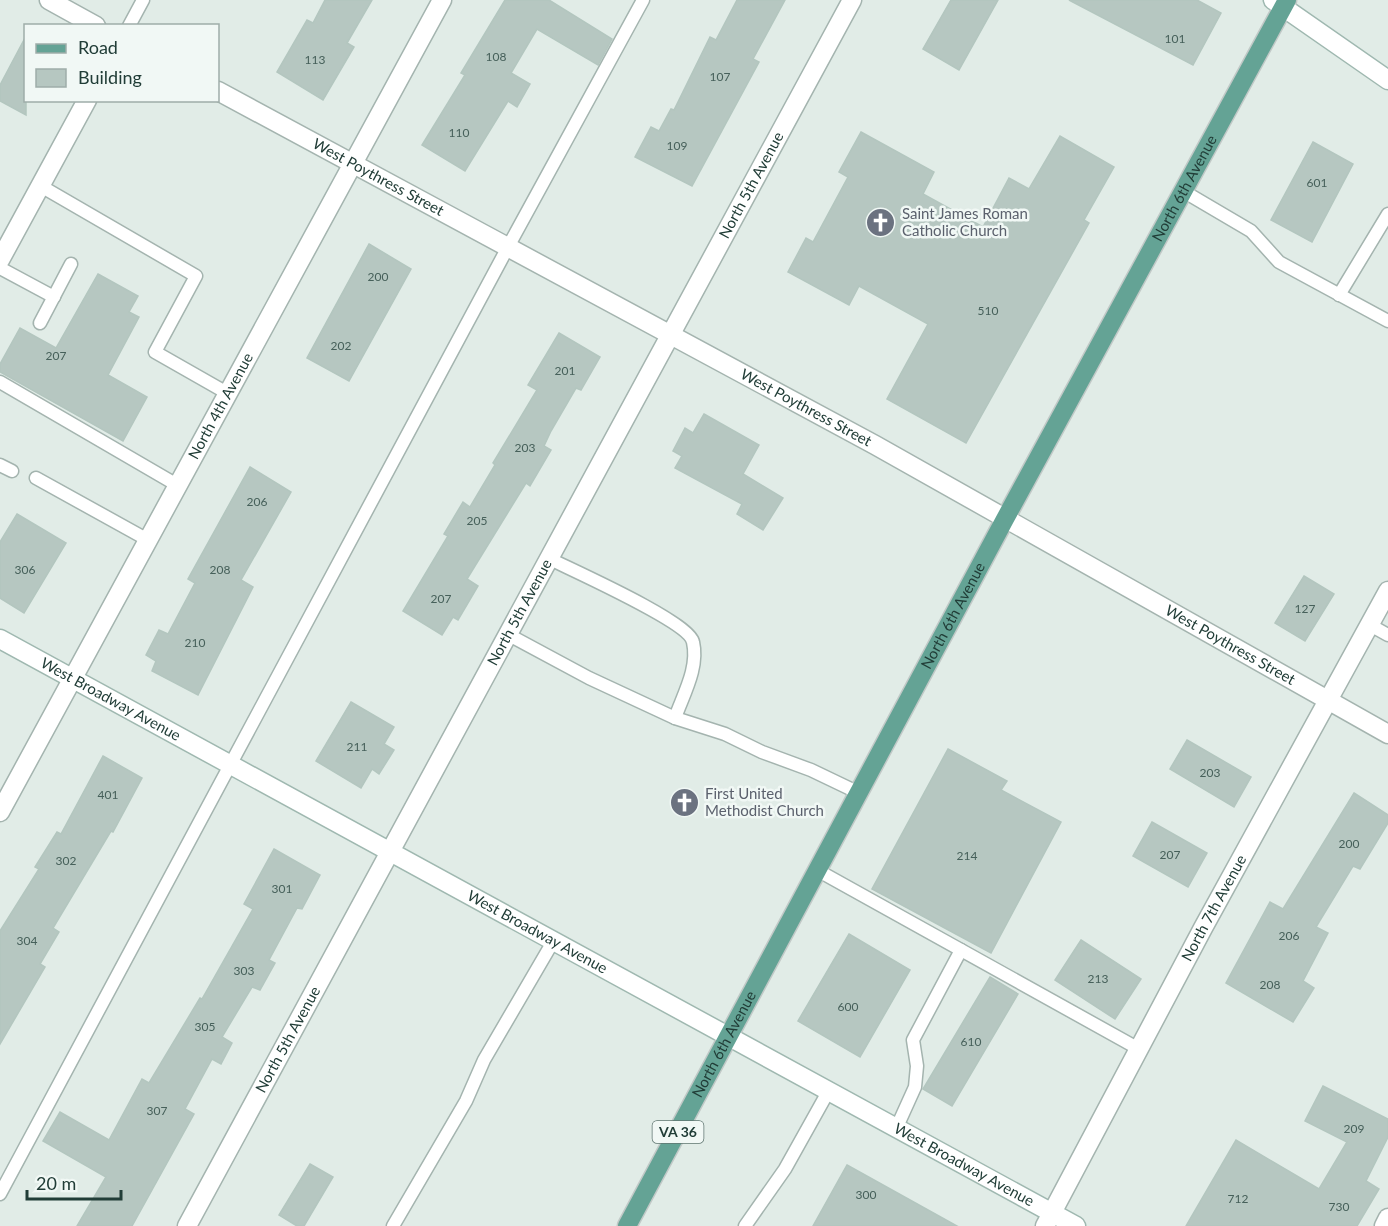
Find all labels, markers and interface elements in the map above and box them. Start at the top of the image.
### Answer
legend [24,24,219,102]
house number: 101 [1165,31,1185,46]
text: Road [78,36,118,58]
house number: 108 [486,49,506,64]
house number: 113 [305,52,325,67]
text: Building [78,66,142,88]
house number: 107 [710,69,730,84]
house number: 110 [449,125,469,140]
street label: North 5th Avenue [715,128,787,241]
street label: North 6th Avenue [1148,132,1220,244]
street label: West Poythress Street [310,134,448,219]
house number: 109 [667,138,687,153]
house number: 601 [1307,175,1327,190]
place label: Saint James Roman Catholic Church [902,204,1028,239]
church icon: Saint James Roman Catholic Church [865,207,897,239]
house number: 200 [368,269,388,284]
house number: 510 [978,303,998,318]
house number: 202 [331,338,351,353]
house number: 207 [46,348,66,363]
street label: North 4th Avenue [184,349,256,462]
house number: 201 [555,363,575,378]
street label: West Poythress Street [738,364,876,450]
house number: 203 [515,440,535,455]
house number: 206 [247,494,267,509]
house number: 205 [467,513,487,528]
street label: North 5th Avenue [483,556,555,668]
street label: North 6th Avenue [917,559,988,672]
house number: 306 [15,562,35,577]
house number: 208 [210,562,230,577]
house number: 207 [431,591,451,606]
street label: West Poythress Street [1163,601,1299,688]
house number: 127 [1295,601,1315,616]
house number: 210 [185,635,205,650]
street label: West Broadway Avenue [38,653,184,744]
house number: 211 [347,739,367,754]
house number: 203 [1200,765,1220,780]
place label: First United Methodist Church [705,784,824,819]
house number: 401 [98,787,118,802]
church icon: First United Methodist Church [668,787,700,819]
house number: 200 [1339,836,1359,851]
house number: 207 [1160,847,1180,862]
house number: 214 [957,848,977,863]
street label: North 7th Avenue [1177,851,1249,964]
house number: 302 [56,853,76,868]
house number: 301 [272,881,292,896]
street label: West Broadway Avenue [465,886,611,977]
house number: 206 [1279,928,1299,943]
house number: 304 [17,933,37,948]
house number: 303 [234,963,254,978]
house number: 213 [1088,971,1108,986]
house number: 208 [1260,977,1280,992]
street label: North 5th Avenue [251,983,323,1095]
street label: North 6th Avenue [687,987,759,1100]
house number: 600 [838,999,858,1014]
house number: 305 [195,1019,215,1034]
house number: 610 [961,1034,981,1049]
house number: 307 [147,1103,167,1118]
street label: West Broadway Avenue [891,1119,1038,1209]
road number: VA 36 [652,1121,704,1143]
house number: 209 [1344,1121,1364,1136]
scale bar [27,1163,122,1201]
text: 20 m [36,1172,76,1194]
house number: 300 [856,1187,876,1202]
house number: 712 [1228,1191,1248,1206]
house number: 730 [1329,1199,1349,1214]

